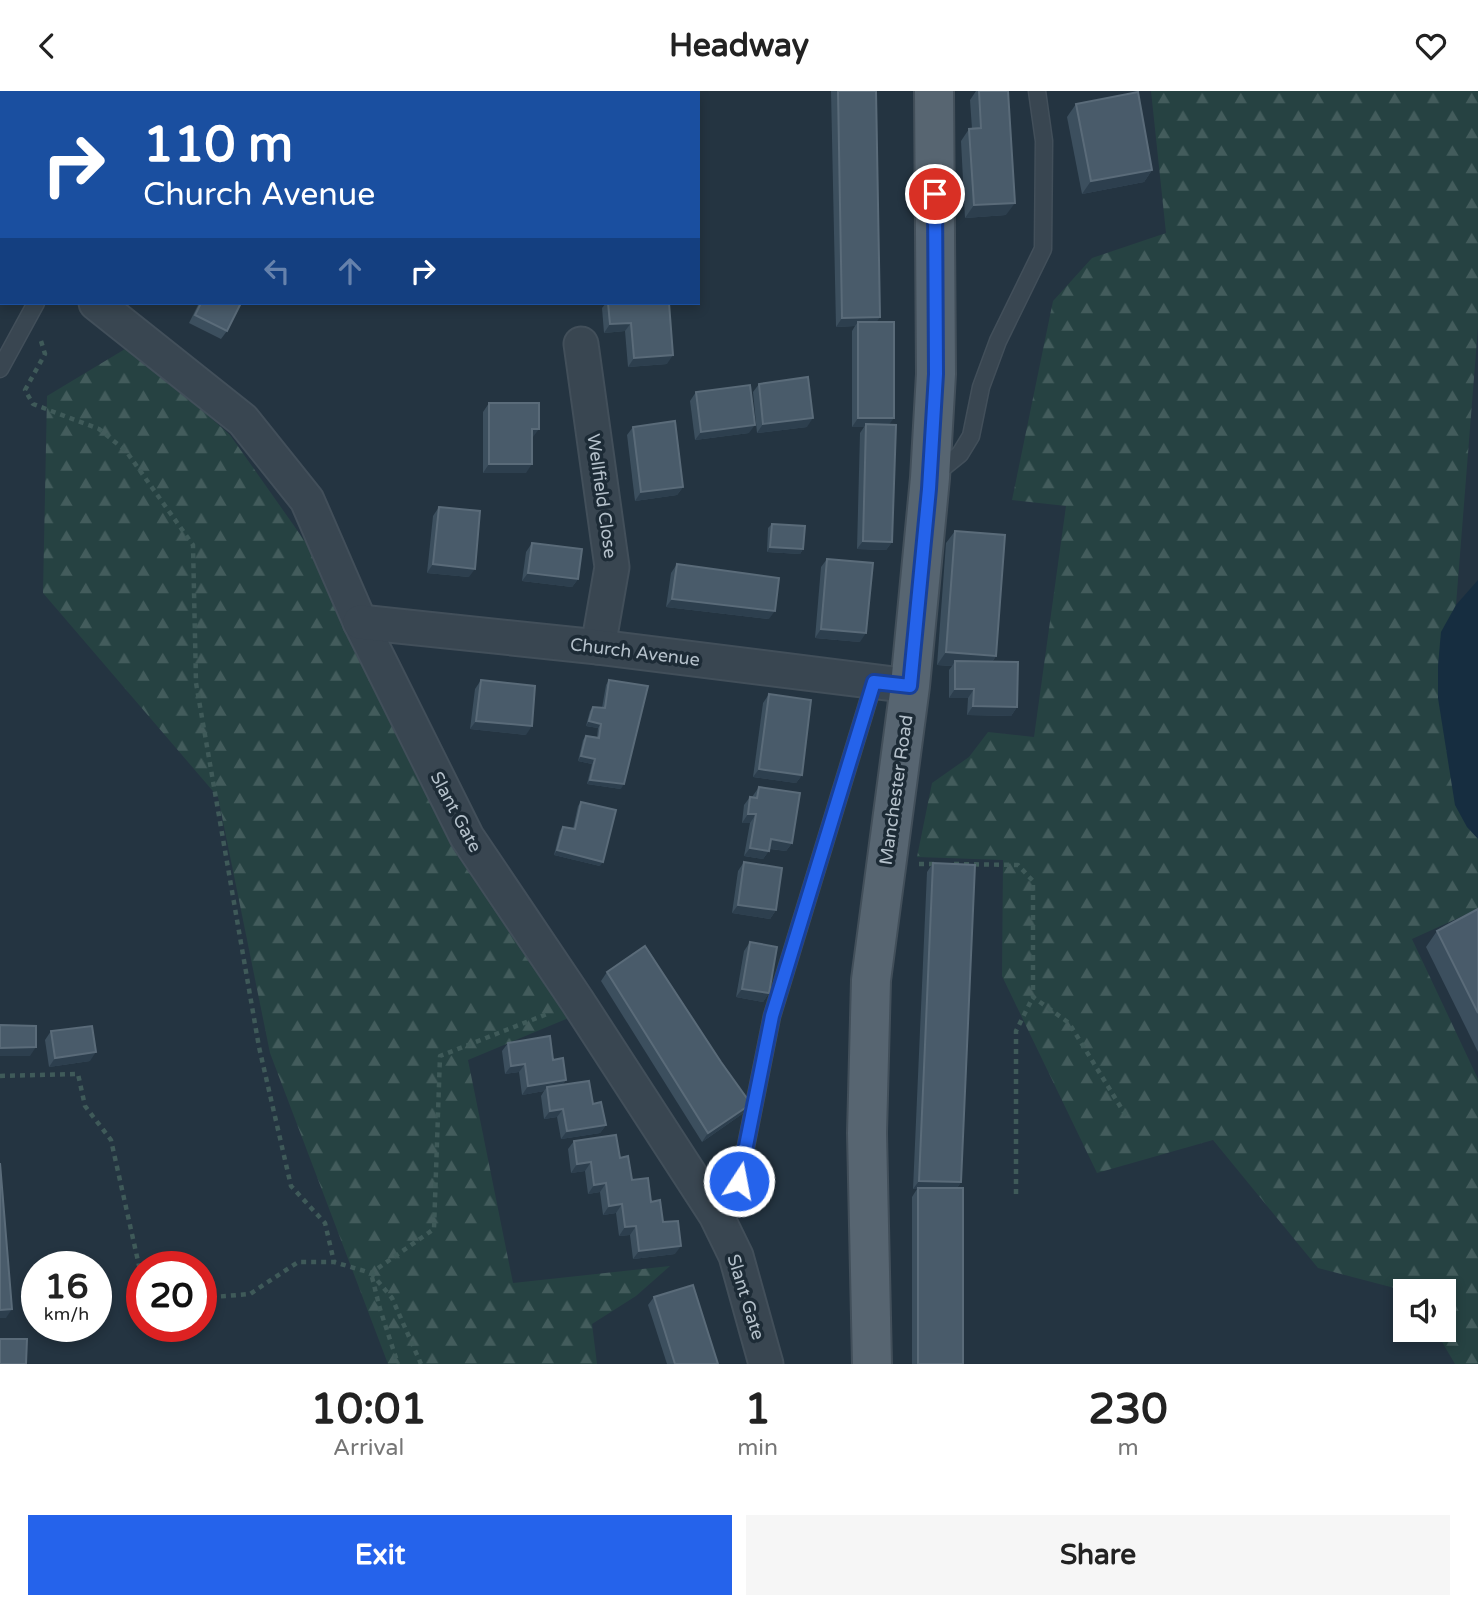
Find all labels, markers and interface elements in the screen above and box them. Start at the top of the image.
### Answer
icon: back [28,27,66,65]
text: Headway [669,27,809,65]
icon: heart [1412,27,1450,65]
text: 110 m [143,116,293,175]
icon: right [28,119,119,210]
pin [905,164,965,224]
icon: arrive [916,175,954,213]
text: Church Avenue [143,176,375,214]
icon: left [258,252,296,290]
icon: ahead [331,252,369,290]
icon: right [404,252,442,290]
street label: Wellfield Close [582,432,622,560]
street label: Church Avenue [569,633,701,671]
street label: Manchester Road [875,713,917,867]
street label: Slant Gate [426,768,486,856]
position arrow [702,1144,776,1218]
speed limit sign: 20 [126,1251,217,1342]
street label: Slant Gate [723,1252,769,1342]
text: 16 [45,1266,88,1308]
map controls [1393,1279,1456,1342]
button: sound [1393,1279,1456,1342]
text: km/h [44,1303,89,1325]
text: 10:01 [310,1384,427,1435]
text: 1 [744,1384,771,1435]
text: 230 [1088,1384,1168,1435]
text: Arrival [333,1434,404,1462]
text: min [737,1434,778,1462]
text: m [1117,1434,1139,1462]
button: Exit [28,1515,732,1595]
button: Share [746,1515,1450,1595]

